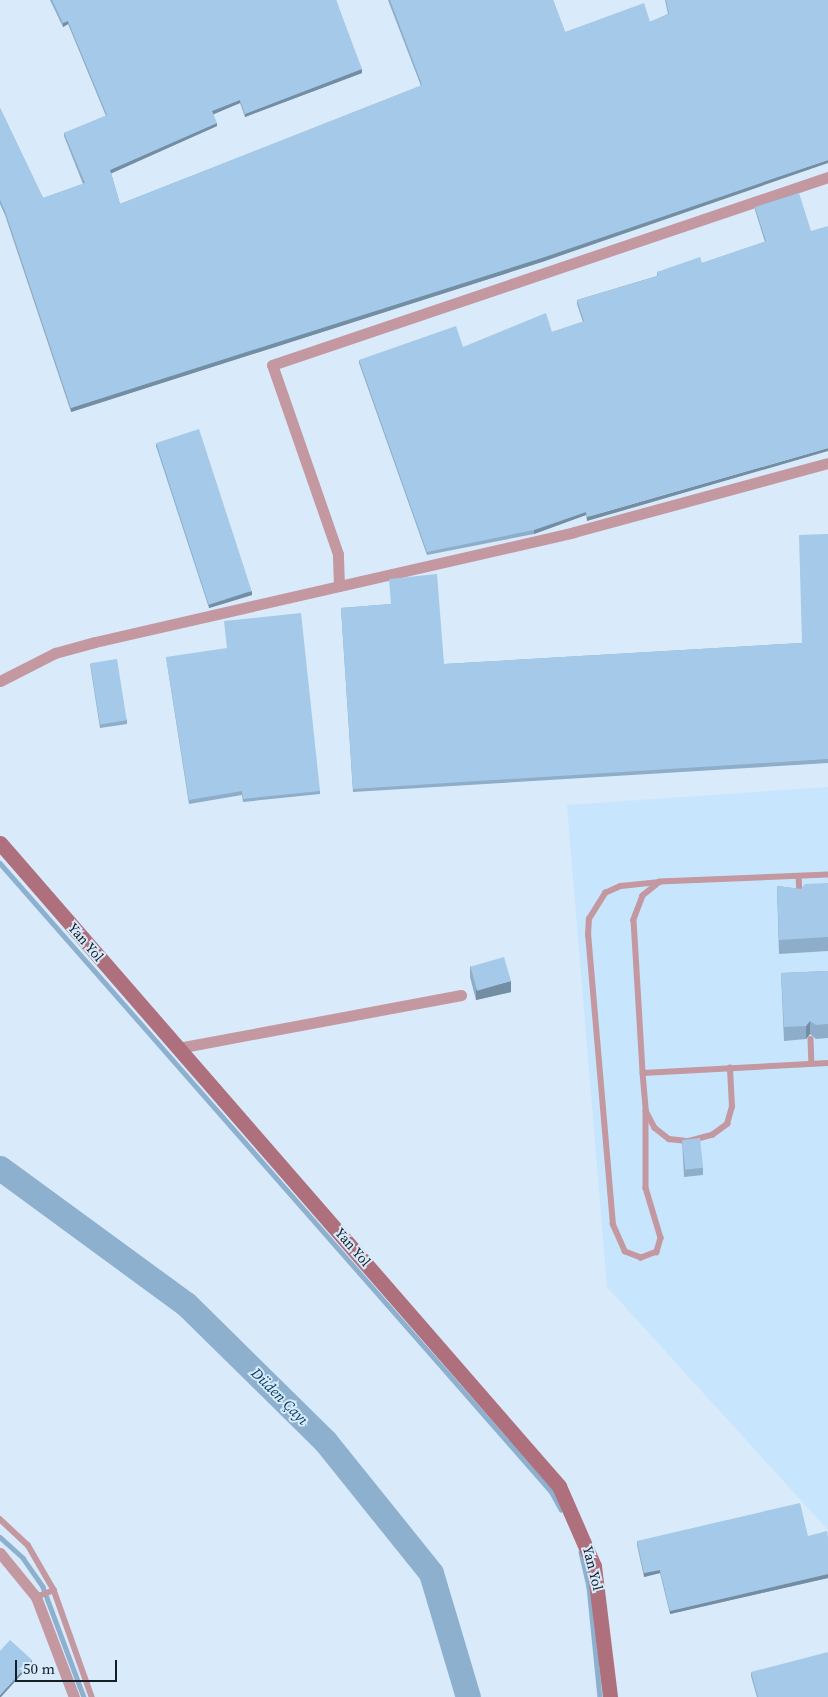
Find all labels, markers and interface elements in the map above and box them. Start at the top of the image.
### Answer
street label: Yan Yol [65,919,107,965]
street label: Yan Yol [332,1224,374,1270]
water label: Düden Çayı [248,1364,312,1428]
street label: Yan Yol [579,1544,607,1592]
scale bar [18,1650,120,1682]
text: 50 m [23,1658,55,1679]

